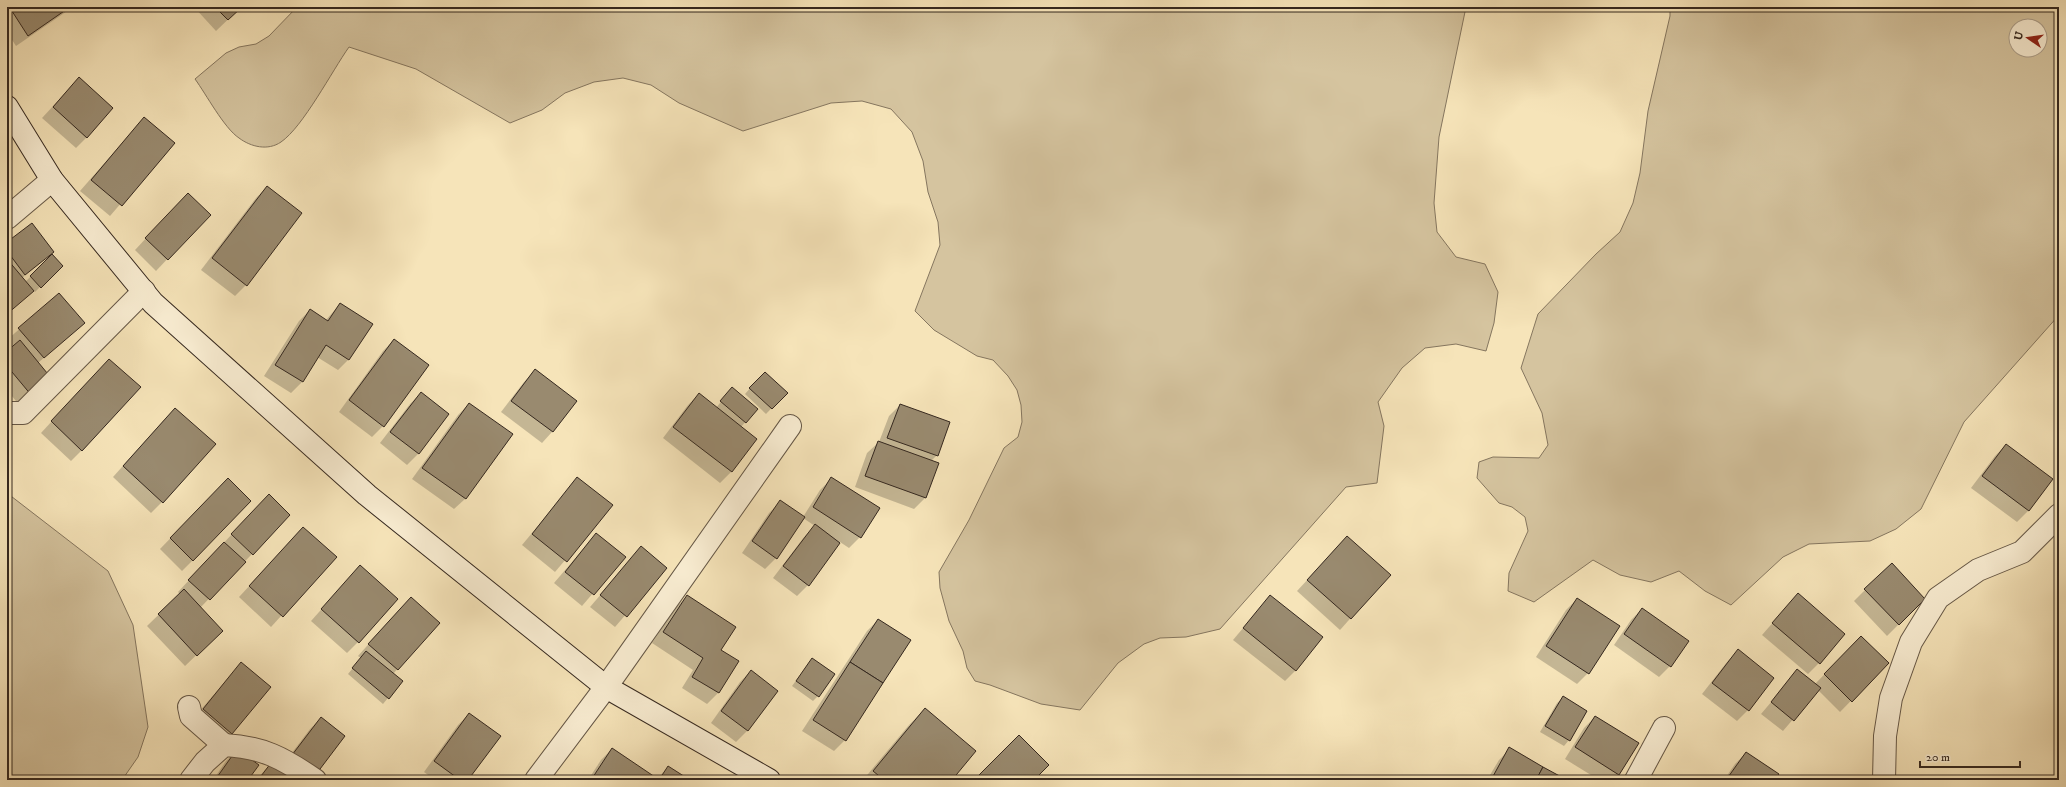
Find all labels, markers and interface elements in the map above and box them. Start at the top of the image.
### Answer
north arrow [2008,18,2048,58]
text: U [2011,30,2027,42]
scale bar [1920,743,2020,769]
text: 20 m [1926,750,1950,765]

